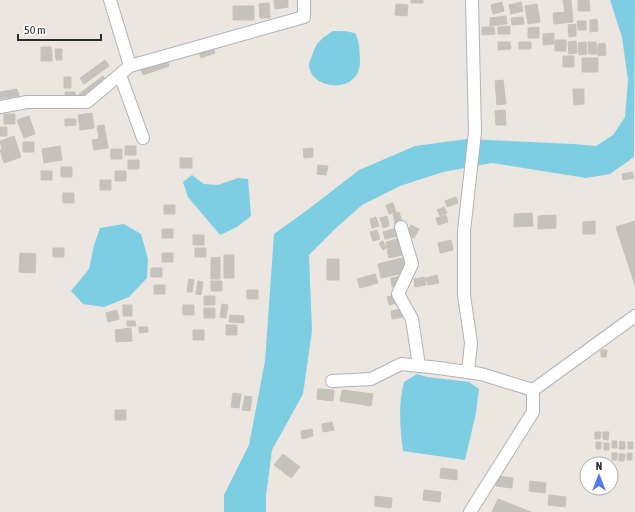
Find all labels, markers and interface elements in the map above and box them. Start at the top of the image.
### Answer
scale bar [18,16,101,42]
text: 50 m [24,23,46,37]
north arrow [579,456,619,496]
text: N [596,460,602,472]

